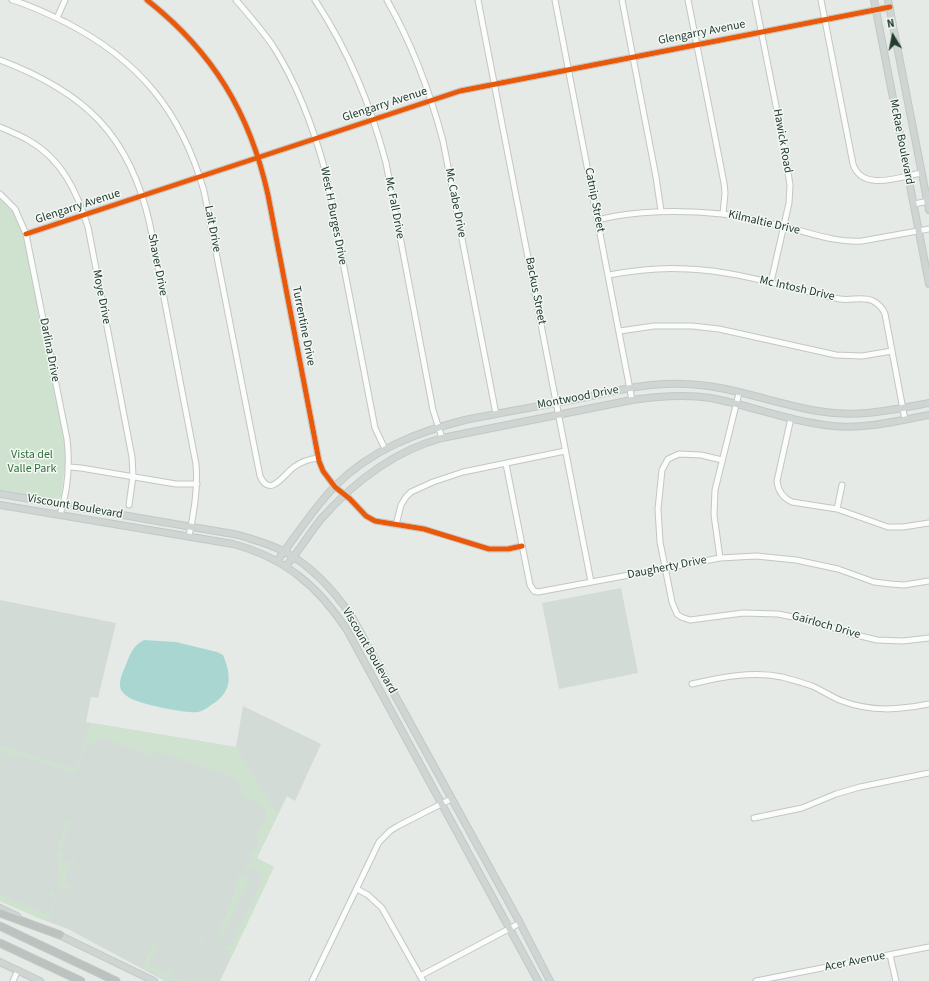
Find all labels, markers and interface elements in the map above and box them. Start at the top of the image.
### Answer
north arrow [873,16,913,56]
text: N [886,16,896,32]
street label: Glengarry Avenue [657,17,747,49]
street label: Glengarry Avenue [341,84,429,126]
street label: McRae Boulevard [886,98,916,186]
street label: Hawick Road [769,108,795,174]
street label: West H Burges Drive [316,166,350,266]
street label: Mc Cabe Drive [441,167,469,239]
street label: Catnip Street [581,167,607,233]
street label: Mc Fall Drive [381,176,407,240]
street label: Glengarry Avenue [34,186,122,228]
street label: Lait Drive [200,204,224,254]
street label: Kilmaltie Drive [727,208,801,238]
street label: Shaver Drive [144,233,170,297]
street label: Backus Street [521,256,549,326]
street label: Moye Drive [89,269,113,325]
street label: Mc Intosh Drive [758,273,836,305]
street label: Turrentine Drive [288,285,318,367]
street label: Darlina Drive [36,317,62,383]
street label: Montwood Drive [536,383,620,413]
park label: Vista del Valle Park [8,448,56,476]
street label: Viscount Boulevard [26,492,124,522]
street label: Daugherty Drive [626,553,708,583]
street label: Viscount Boulevard [339,606,399,696]
street label: Gairloch Drive [790,609,862,643]
street label: Acer Avenue [824,949,886,975]

